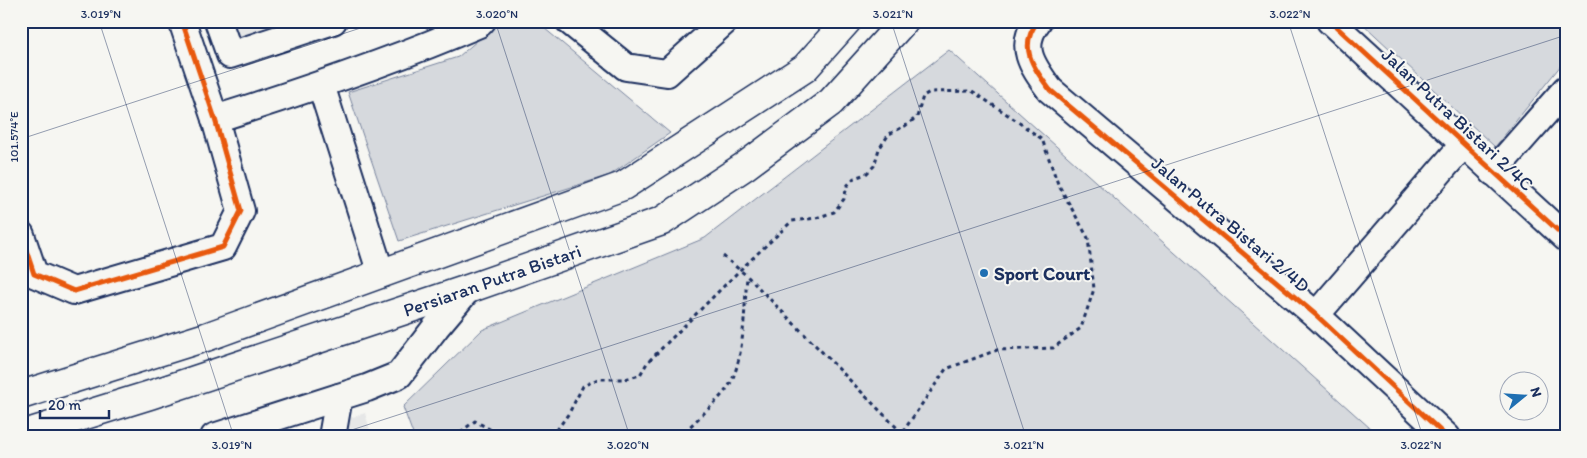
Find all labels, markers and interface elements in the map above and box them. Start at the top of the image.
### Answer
text: 3.019°N [81,7,121,21]
text: 3.020°N [476,7,518,21]
text: 3.021°N [873,7,913,21]
text: 3.022°N [1269,7,1311,21]
street label: Jalan Putra Bistari 2/4C [1377,43,1538,196]
text: 101.574°E [7,111,21,163]
street label: Jalan Putra Bistari 2/4D [1147,151,1315,297]
street label: Persiaran Putra Bistari [400,239,584,322]
place label: Sport Court [994,262,1091,285]
marker: Sport Court [978,267,990,279]
north arrow [1500,370,1550,420]
text: N [1526,385,1545,399]
scale bar [40,388,109,420]
text: 20 m [48,396,82,414]
text: 3.019°N [212,438,252,452]
text: 3.020°N [607,438,649,452]
text: 3.021°N [1004,438,1044,452]
text: 3.022°N [1400,438,1442,452]

